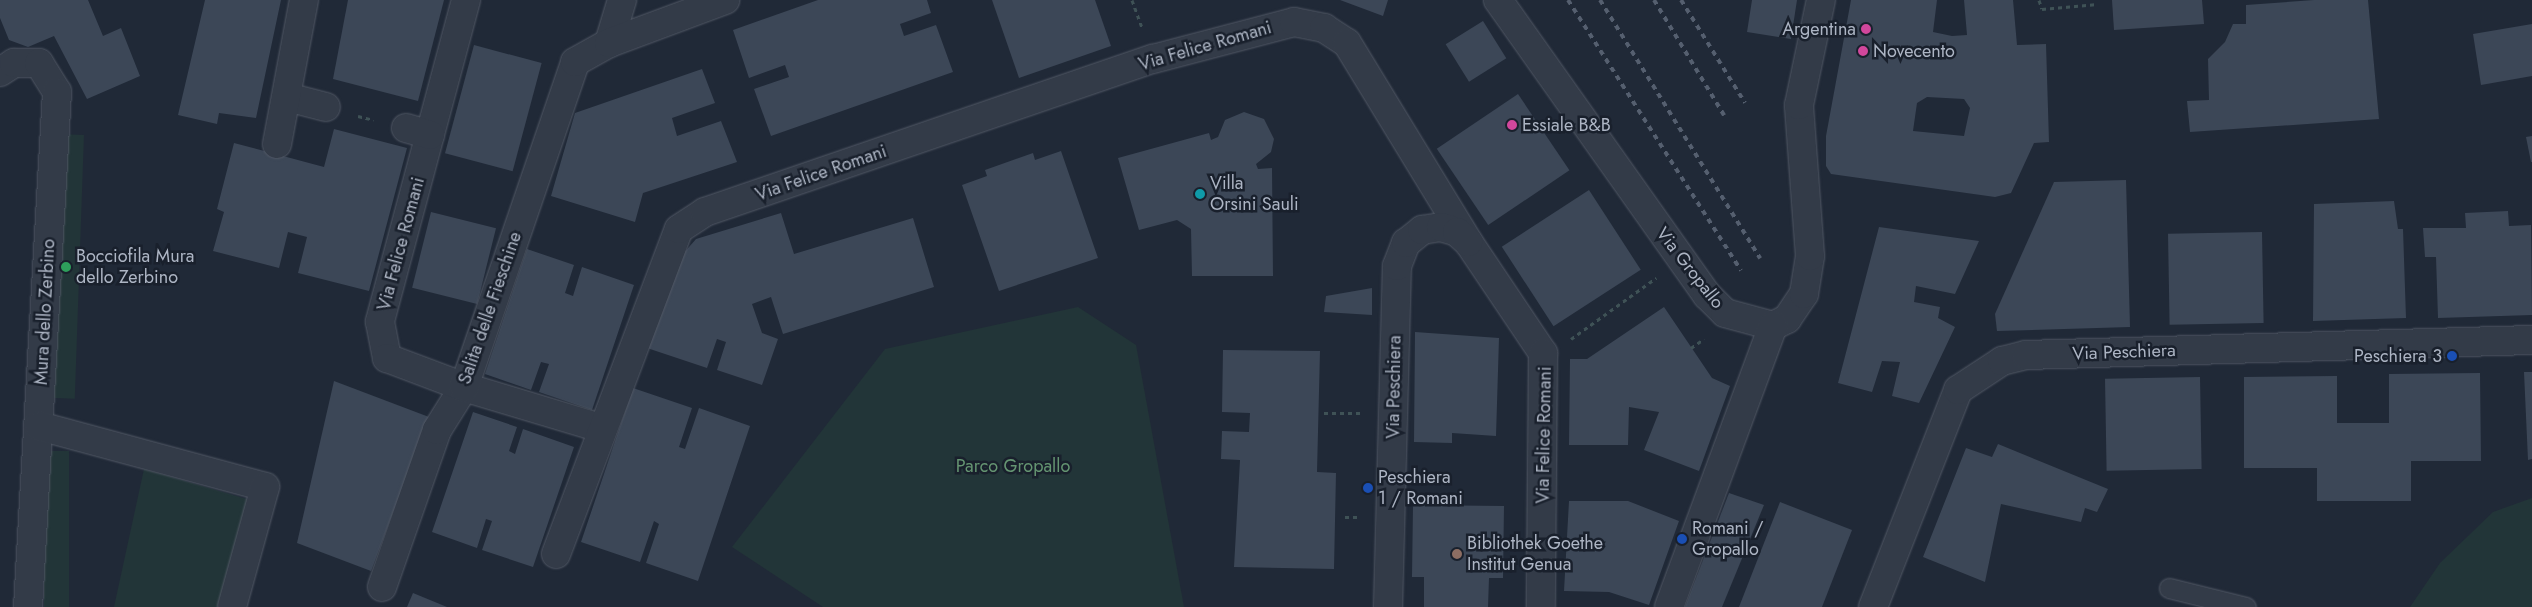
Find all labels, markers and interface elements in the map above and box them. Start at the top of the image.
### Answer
street label: Via Felice Romani [1136,17,1274,75]
place label: Argentina [1782,18,1856,40]
marker: Argentina [1860,23,1872,35]
place label: Novecento [1873,40,1955,62]
marker: Novecento [1857,45,1869,57]
place label: Essiale B&B [1522,114,1611,136]
marker: Essiale B&B [1506,119,1518,131]
street label: Via Felice Romani [753,140,889,206]
place label: Villa Orsini Sauli [1210,173,1299,215]
street label: Via Felice Romani [373,175,429,313]
marker: Villa Orsini Sauli [1194,188,1206,200]
street label: Via Gropallo [1652,223,1728,313]
street label: Salita delle Fieschine [454,229,526,387]
street label: Mura dello Zerbino [30,238,60,386]
place label: Bocciofila Mura dello Zerbino [76,246,194,288]
marker: Bocciofila Mura dello Zerbino [60,261,72,273]
street label: Via Peschiera [1382,335,1406,439]
street label: Via Peschiera [2072,339,2176,365]
place label: Peschiera 3 [2354,345,2442,367]
marker: Peschiera 3 [2446,350,2458,362]
street label: Via Felice Romani [1532,366,1556,504]
park label: Parco Gropallo [956,455,1070,477]
place label: Peschiera 1 / Romani [1378,467,1463,509]
marker: Peschiera 1 / Romani [1362,482,1374,494]
place label: Romani / Gropallo [1692,518,1763,560]
place label: Bibliothek Goethe Institut Genua [1467,533,1603,576]
marker: Romani / Gropallo [1676,533,1688,545]
marker: Bibliothek Goethe Institut Genua [1451,548,1463,560]

